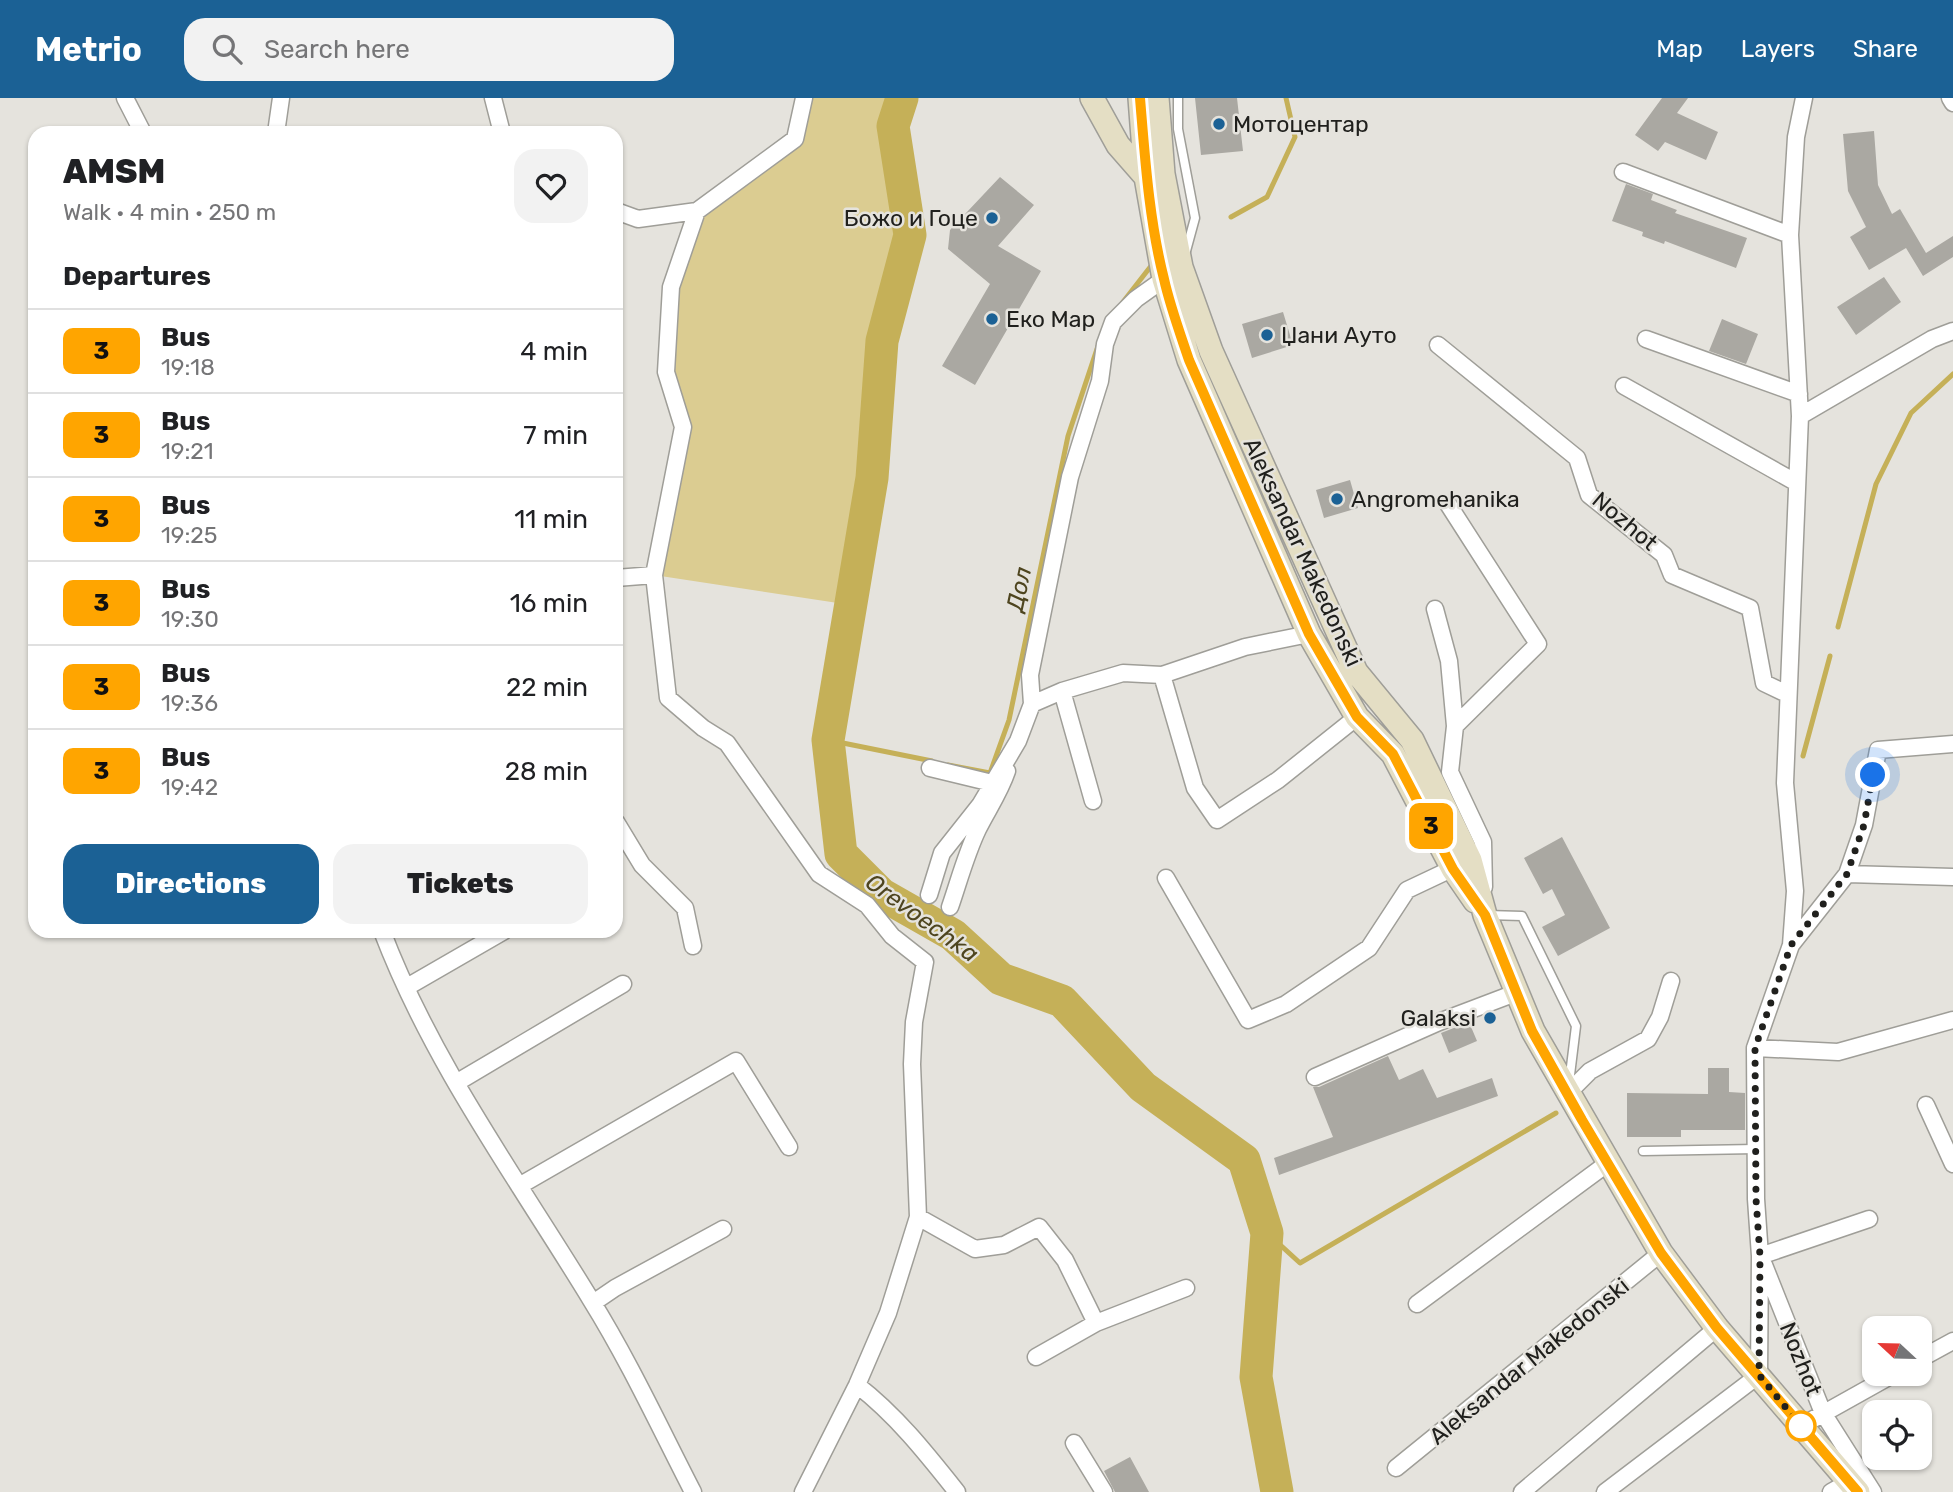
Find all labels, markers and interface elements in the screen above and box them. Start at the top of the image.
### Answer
search box [184,18,674,81]
text: Metrio [35,30,142,69]
icon: search [208,30,246,68]
text: Search here [264,34,410,65]
text: Map [1656,35,1703,63]
text: Layers [1741,35,1815,63]
text: Share [1853,35,1918,63]
place label: Мотоцентар [1233,110,1369,138]
marker: Мотоцентар [1211,116,1227,132]
button: heart [514,149,588,223]
text: AMSM [63,152,165,191]
text: Walk · 4 min · 250 m [63,198,276,226]
place label: Божо и Гоце [844,204,978,232]
marker: Божо и Гоце [984,210,1000,226]
text: Departures [63,261,211,292]
place label: Еко Мар [1006,305,1095,333]
marker: Еко Мар [984,311,1000,327]
place label: Џани Ауто [1281,321,1397,349]
text: Bus [161,322,210,353]
marker: Џани Ауто [1259,327,1275,343]
text: 4 min [520,336,588,367]
text: 3 [94,337,109,365]
text: 19:18 [161,353,215,381]
text: Bus [161,406,210,437]
text: 7 min [523,420,588,451]
text: 3 [94,421,109,449]
street label: Aleksandar Makedonski [1238,433,1368,671]
text: 19:21 [161,437,214,465]
place label: Angromehanika [1351,485,1520,513]
street label: Nozhot [1587,486,1663,556]
text: Bus [161,490,210,521]
marker: Angromehanika [1329,491,1345,507]
text: 11 min [514,504,588,535]
text: 3 [94,505,109,533]
text: 19:25 [161,521,218,549]
water label: Дол [1000,564,1037,616]
text: Bus [161,574,210,605]
text: 16 min [510,588,588,619]
text: 3 [94,589,109,617]
text: 19:30 [161,605,219,633]
text: Bus [161,658,210,689]
text: 22 min [506,672,588,703]
text: 3 [94,673,109,701]
text: 19:36 [161,689,218,717]
text: Bus [161,742,210,773]
text: 28 min [505,756,588,787]
text: 3 [94,757,109,785]
your location [1855,757,1890,792]
text: 19:42 [161,773,218,801]
line badge: 3 [1408,803,1454,849]
text: 3 [1423,812,1439,840]
button: Directions [63,844,319,924]
button: Tickets [333,844,588,924]
water label: Orevoechka [860,868,984,968]
place label: Galaksi [1400,1004,1476,1032]
marker: Galaksi [1482,1010,1498,1026]
street label: Aleksandar Makedonski [1423,1272,1635,1450]
north arrow [1862,1316,1932,1386]
map controls [1862,1316,1932,1470]
street label: Nozhot [1774,1318,1828,1400]
button: locate [1862,1400,1932,1470]
unlabelled marker [1786,1411,1816,1441]

